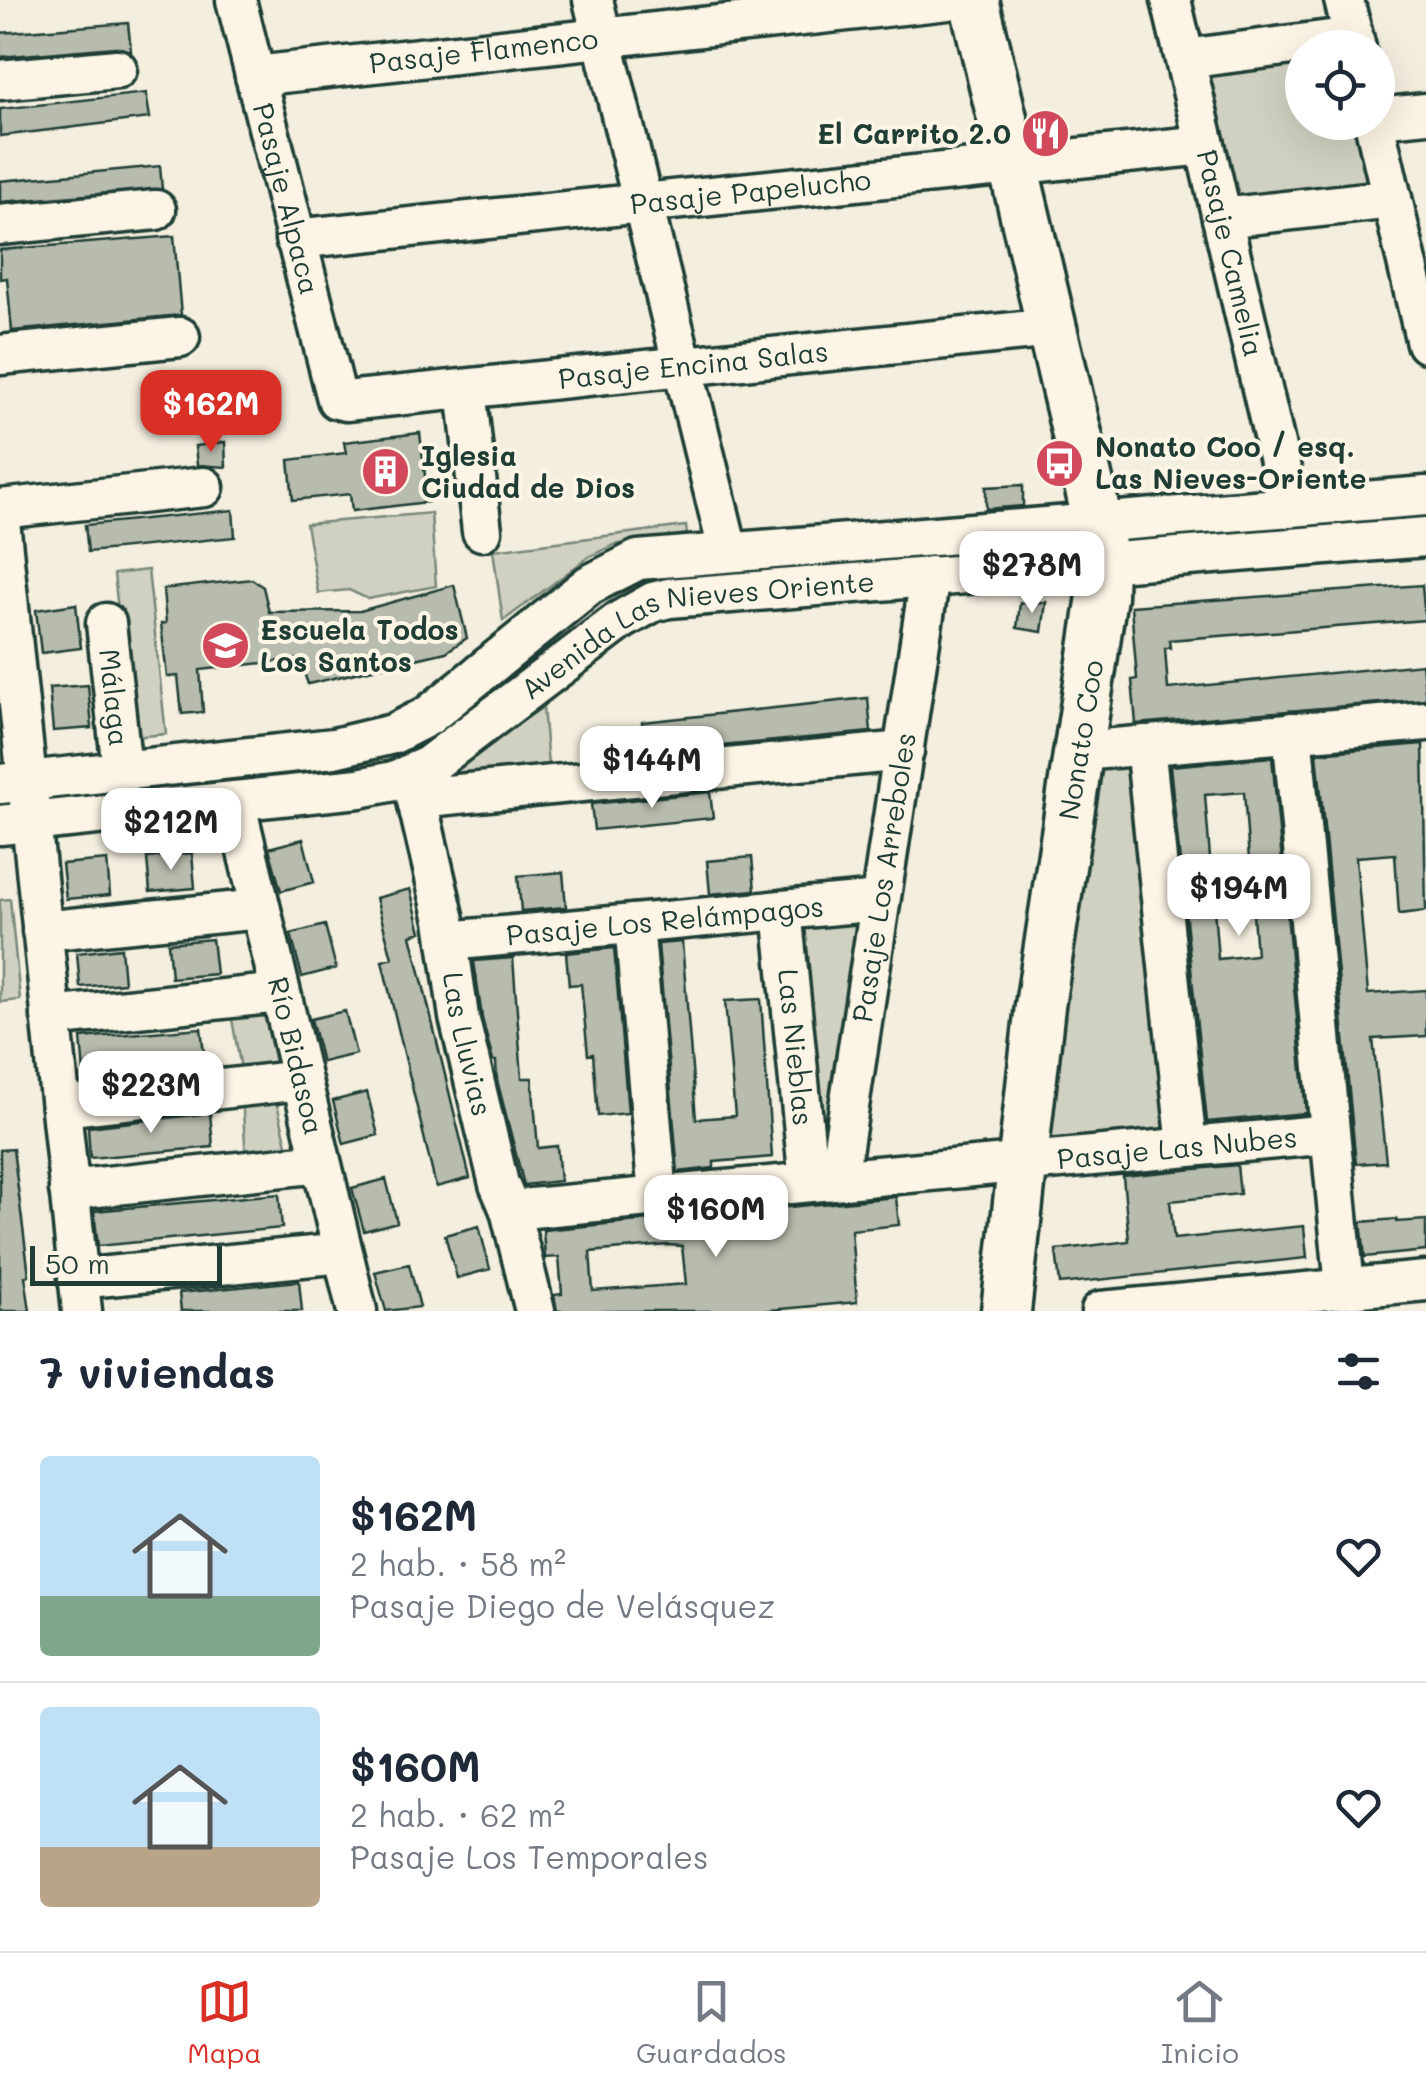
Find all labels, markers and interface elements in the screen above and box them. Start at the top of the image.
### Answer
street label: Pasaje Flamenco [367,20,600,80]
map controls [1285,30,1395,140]
button: locate [1285,30,1395,140]
street label: Pasaje Alpaca [246,99,329,298]
restaurant icon: El Carrito 2.0 [1020,108,1072,160]
place label: El Carrito 2.0 [817,115,1011,151]
street label: Pasaje Camelia [1190,146,1273,360]
street label: Pasaje Papelucho [628,161,873,221]
street label: Pasaje Encina Salas [556,332,830,396]
pin: $162M [141,370,281,455]
text: $162M [162,381,260,423]
place label: Nonato Coo / esq. Las Nieves-Oriente [1095,428,1367,496]
place label: Iglesia Ciudad de Dios [421,437,635,505]
bus stop icon: Nonato Coo / esq. Las Nieves-Oriente [1034,437,1086,489]
building icon: Iglesia Ciudad de Dios [360,446,412,498]
pin: $278M [962,531,1102,616]
text: $278M [981,542,1083,584]
street label: Avenida Las Nieves Oriente [513,562,876,707]
place label: Escuela Todos Los Santos [260,611,459,679]
school or university icon: Escuela Todos Los Santos [199,620,251,672]
street label: Málaga [92,647,138,748]
street label: Nonato Coo [1050,657,1110,822]
pin: $144M [582,726,722,811]
street label: Pasaje Los Arreboles [843,730,923,1025]
text: $144M [602,737,702,779]
pin: $212M [101,788,241,873]
text: $212M [123,799,219,841]
pin: $194M [1169,854,1309,939]
text: $194M [1189,865,1289,907]
street label: Pasaje Los Relámpagos [505,887,825,953]
street label: Las Nieblas [771,967,822,1127]
street label: Las Lluvias [436,970,501,1119]
street label: Río Bidasoa [261,973,333,1138]
pin: $223M [81,1051,221,1136]
text: $223M [101,1062,201,1104]
street label: Pasaje Las Nubes [1055,1118,1299,1176]
pin: $160M [646,1175,786,1260]
text: $160M [666,1186,766,1228]
scale bar [30,1241,222,1286]
text: 50 m [45,1245,110,1281]
text: 7 viviendas [40,1344,275,1399]
icon: filters [1331,1344,1386,1399]
text: $162M [350,1487,477,1542]
icon: home [120,1496,240,1616]
icon: heart [1331,1529,1386,1584]
text: 2 hab. · 58 m² [350,1542,566,1584]
text: Pasaje Diego de Velásquez [350,1584,775,1626]
text: $160M [350,1738,481,1793]
icon: home [120,1747,240,1867]
icon: heart [1331,1780,1386,1835]
text: 2 hab. · 62 m² [350,1793,565,1835]
text: Pasaje Los Temporales [350,1835,709,1877]
tab: Mapa [187,1974,262,2070]
tab: Guardados [636,1974,787,2070]
tab: Inicio [1161,1974,1239,2070]

